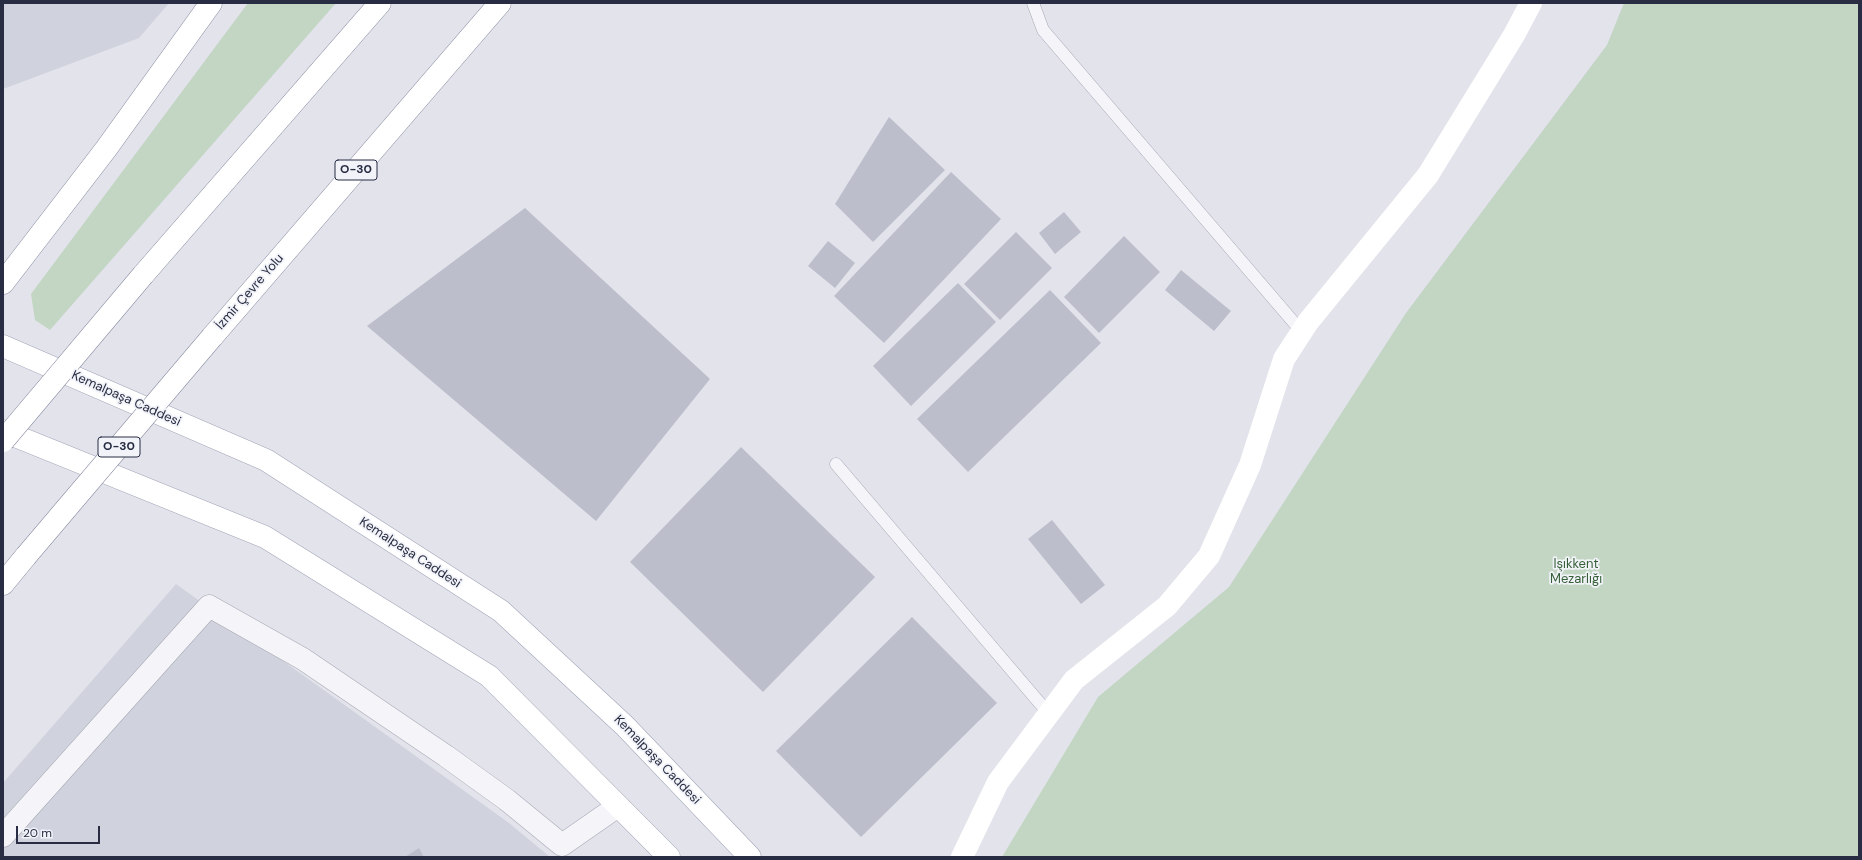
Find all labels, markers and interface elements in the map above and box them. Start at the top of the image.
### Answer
road number: O-30 [335,160,377,180]
street label: İzmir Çevre Yolu [213,251,287,333]
street label: Kemalpaşa Caddesi [69,368,183,430]
road number: O-30 [98,437,140,457]
street label: Kemalpaşa Caddesi [356,514,464,592]
park label: Işıkkent Mezarlığı [1550,557,1602,588]
street label: Kemalpaşa Caddesi [610,712,704,808]
scale bar [18,818,102,844]
text: 20 m [23,825,52,841]

